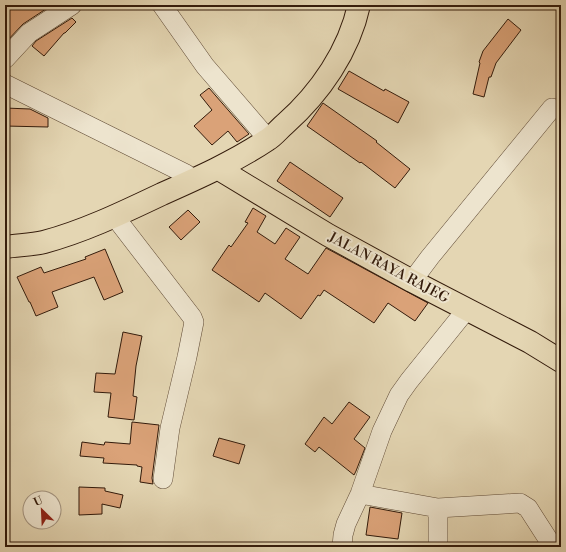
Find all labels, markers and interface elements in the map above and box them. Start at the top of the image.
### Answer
street label: JALAN RAYA RAJEG [324,228,452,308]
north arrow [22,490,62,530]
text: U [32,493,46,510]

